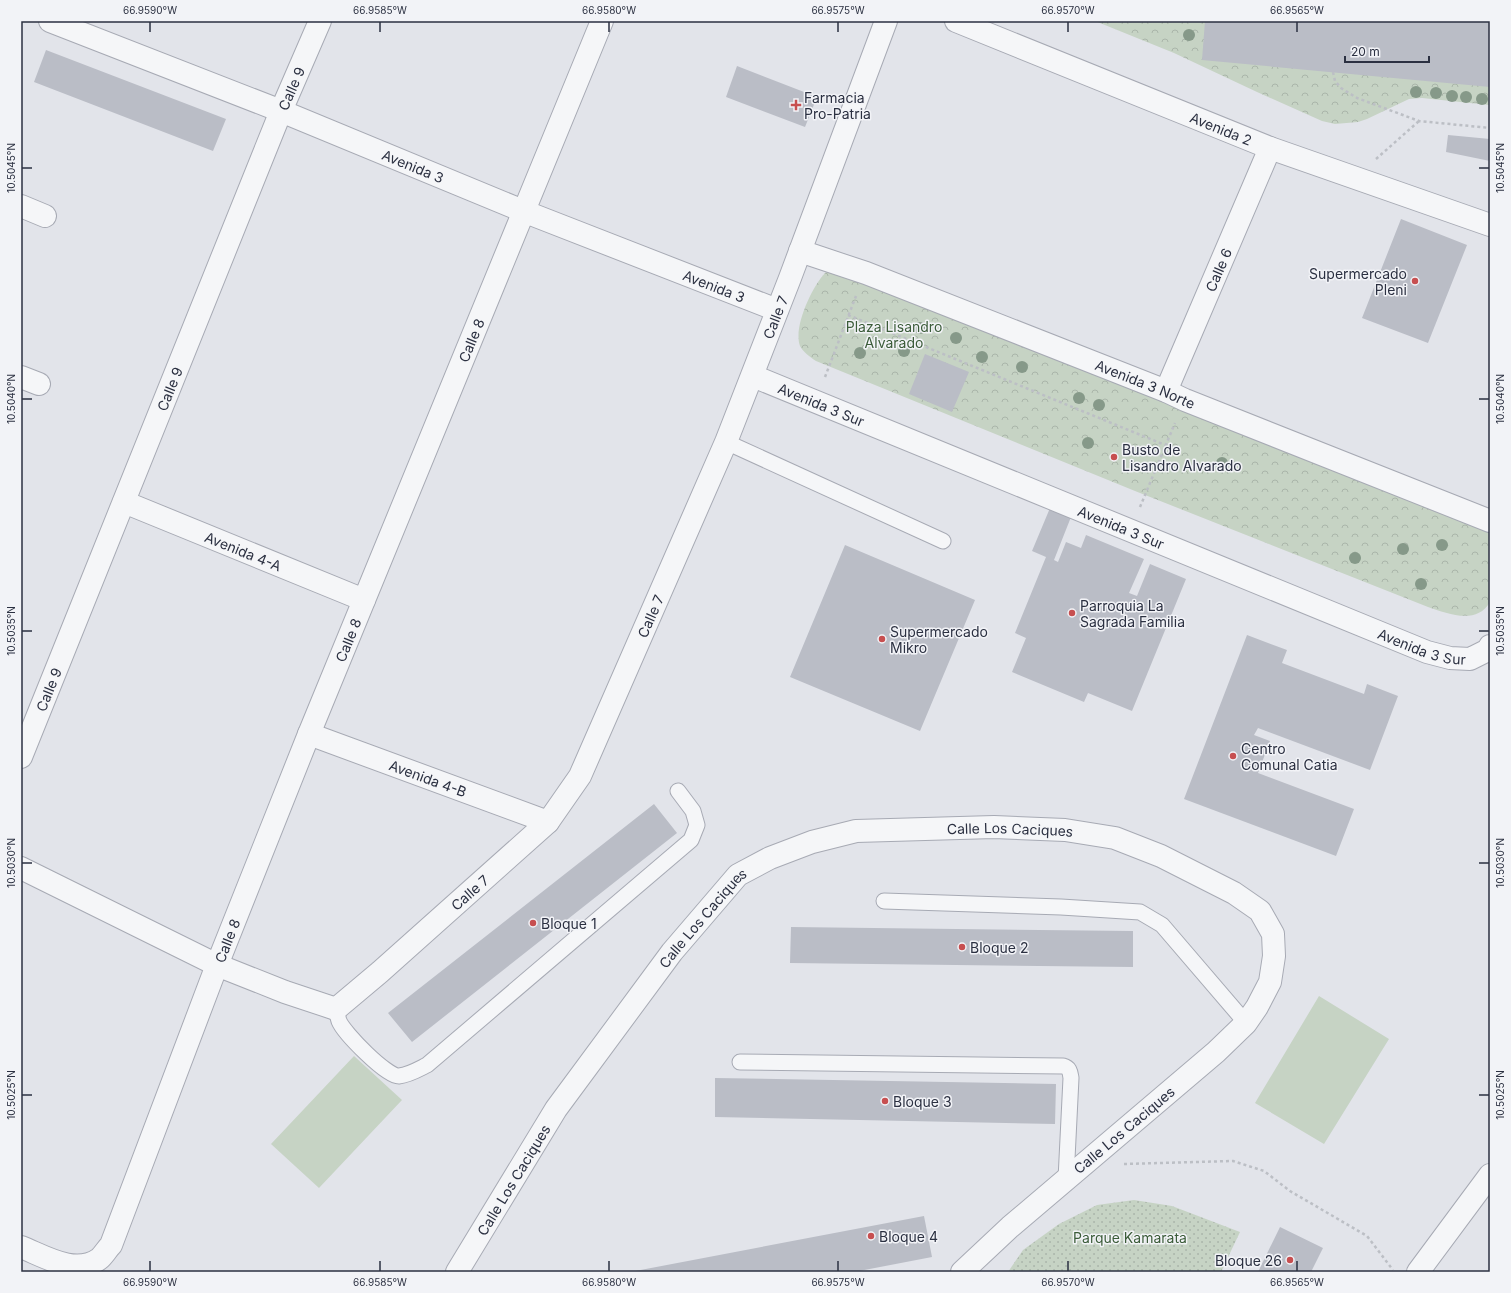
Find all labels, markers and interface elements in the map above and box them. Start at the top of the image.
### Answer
text: 66.9590°W [123,4,177,16]
text: 66.9585°W [353,4,407,16]
text: 66.9580°W [582,4,636,16]
text: 66.9575°W [811,4,865,16]
text: 66.9570°W [1041,4,1095,16]
text: 66.9565°W [1270,4,1324,16]
scale bar [1345,38,1429,64]
text: 20 m [1351,44,1380,59]
street label: Calle 9 [274,64,308,113]
place label: Farmacia Pro-Patria [804,89,871,122]
marker: Farmacia Pro-Patria [791,100,801,110]
street label: Avenida 2 [1188,108,1255,148]
text: 10.5045°N [5,143,17,193]
text: 10.5045°N [1494,143,1506,193]
street label: Avenida 3 [380,145,447,186]
street label: Calle 6 [1201,245,1235,294]
place label: Supermercado Pleni [1309,265,1407,298]
street label: Avenida 3 [681,266,748,305]
marker: Supermercado Pleni [1410,276,1420,286]
street label: Calle 7 [759,293,791,341]
street label: Calle 8 [454,316,487,365]
park label: Plaza Lisandro Alvarado [846,318,942,351]
street label: Avenida 3 Norte [1093,356,1198,412]
street label: Calle 9 [153,364,186,413]
text: 10.5040°N [5,374,17,424]
text: 10.5040°N [1494,374,1506,424]
street label: Avenida 3 Sur [776,379,867,429]
place label: Busto de Lisandro Alvarado [1122,441,1242,474]
marker: Busto de Lisandro Alvarado [1109,452,1119,462]
street label: Avenida 3 Sur [1076,502,1167,552]
street label: Avenida 4-A [203,528,285,574]
street label: Calle 7 [633,592,667,640]
place label: Parroquia La Sagrada Familia [1080,597,1185,630]
text: 10.5035°N [5,606,17,656]
text: 10.5035°N [1494,606,1506,656]
marker: Parroquia La Sagrada Familia [1067,608,1077,618]
street label: Calle 8 [331,616,364,664]
place label: Supermercado Mikro [890,623,988,656]
street label: Avenida 3 Sur [1375,624,1466,667]
marker: Supermercado Mikro [877,634,887,644]
street label: Calle 9 [32,665,65,714]
place label: Centro Comunal Catia [1241,740,1338,773]
marker: Centro Comunal Catia [1228,751,1238,761]
street label: Avenida 4-B [387,756,469,800]
street label: Calle Los Caciques [947,818,1075,840]
text: 10.5030°N [5,838,17,888]
text: 10.5030°N [1494,838,1506,888]
street label: Calle Los Caciques [655,864,749,971]
street label: Calle 7 [447,871,492,913]
place label: Bloque 1 [541,915,597,932]
street label: Calle 8 [210,916,243,965]
marker: Bloque 1 [528,918,538,928]
place label: Bloque 2 [970,939,1028,956]
marker: Bloque 2 [957,942,967,952]
text: 10.5025°N [5,1070,17,1120]
text: 10.5025°N [1494,1070,1506,1120]
street label: Calle Los Caciques [1070,1083,1178,1177]
place label: Bloque 3 [893,1093,952,1110]
marker: Bloque 3 [880,1096,890,1106]
street label: Calle Los Caciques [473,1121,553,1238]
place label: Bloque 4 [879,1228,938,1245]
park label: Parque Kamarata [1073,1229,1187,1246]
marker: Bloque 4 [866,1231,876,1241]
place label: Bloque 26 [1215,1252,1282,1269]
marker: Bloque 26 [1285,1255,1295,1265]
text: 66.9590°W [123,1276,177,1288]
text: 66.9585°W [353,1276,407,1288]
text: 66.9580°W [582,1276,636,1288]
text: 66.9575°W [811,1276,865,1288]
text: 66.9570°W [1041,1276,1095,1288]
text: 66.9565°W [1270,1276,1324,1288]

